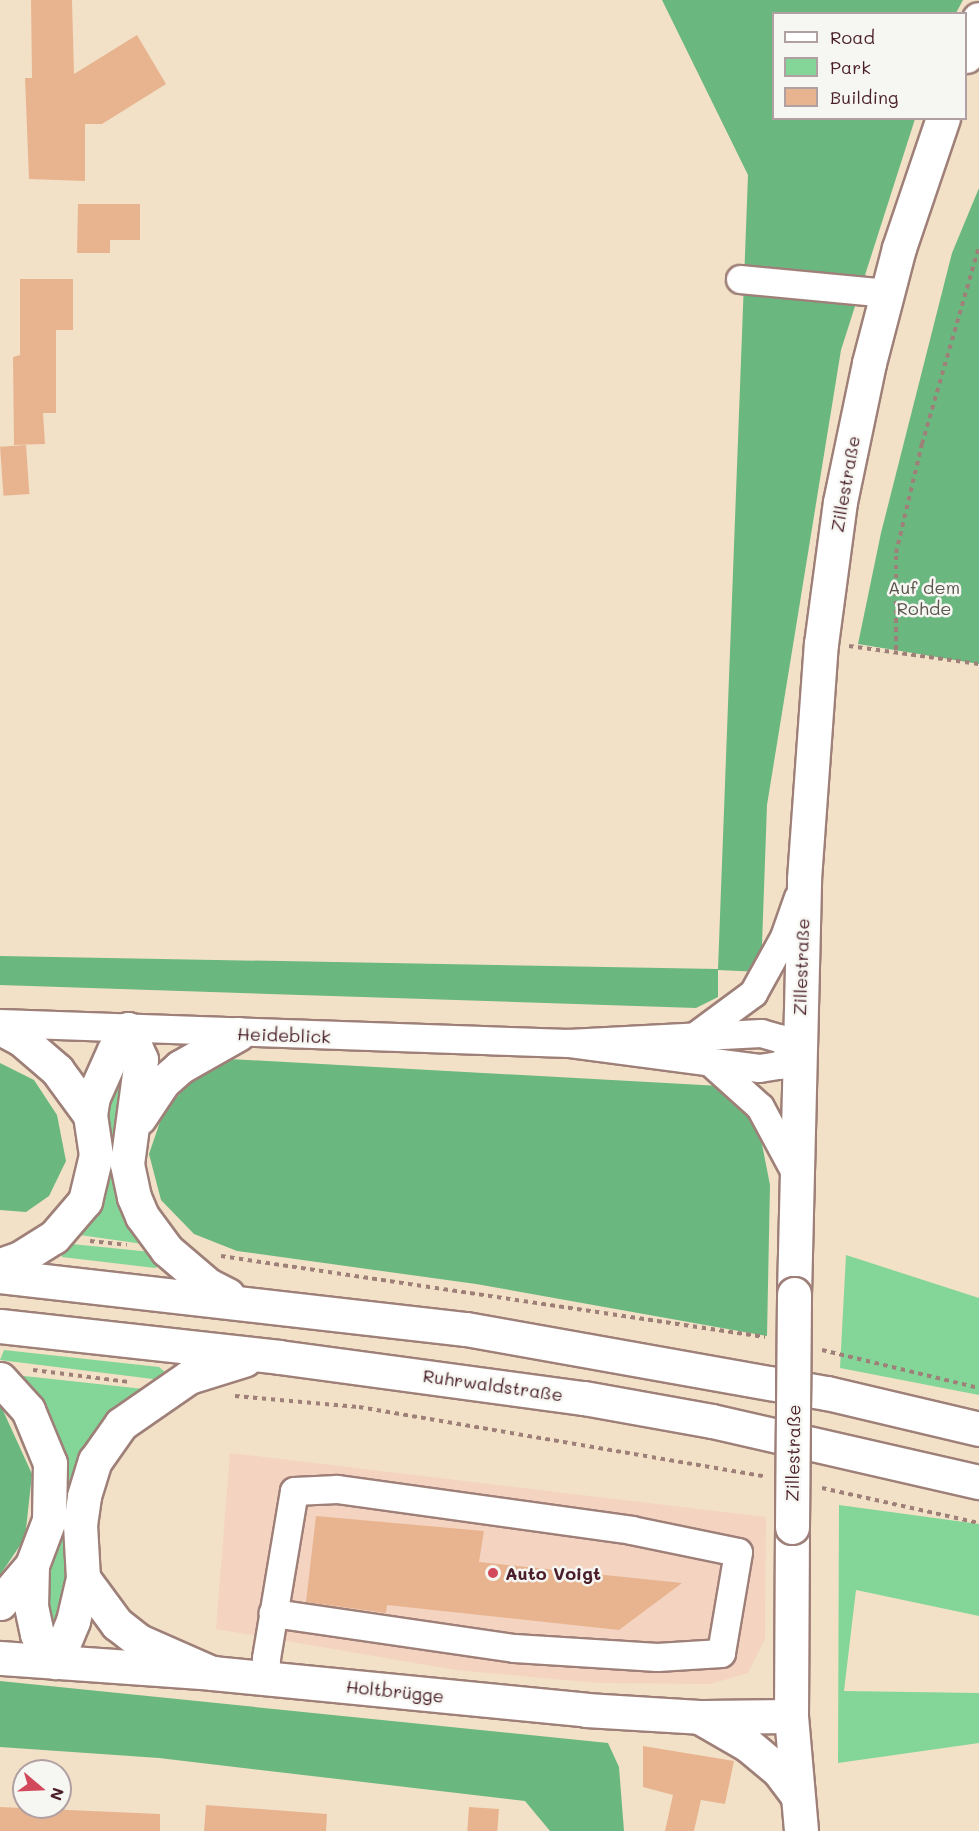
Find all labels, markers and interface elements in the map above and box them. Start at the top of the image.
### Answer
legend [772,12,967,120]
text: Road [830,25,875,49]
text: Park [830,55,871,79]
text: Building [830,85,898,109]
street label: Zillestraße [826,434,864,534]
park label: Auf dem Rohde [888,577,960,620]
street label: Zillestraße [789,918,813,1016]
street label: Heideblick [237,1023,331,1047]
street label: Ruhrwaldstraße [422,1364,564,1406]
street label: Zillestraße [781,1404,805,1502]
place label: Auto Voigt [505,1562,601,1584]
marker: Auto Voigt [486,1566,500,1580]
street label: Holtbrügge [345,1675,445,1707]
north arrow [12,1759,72,1819]
text: N [46,1785,70,1804]

